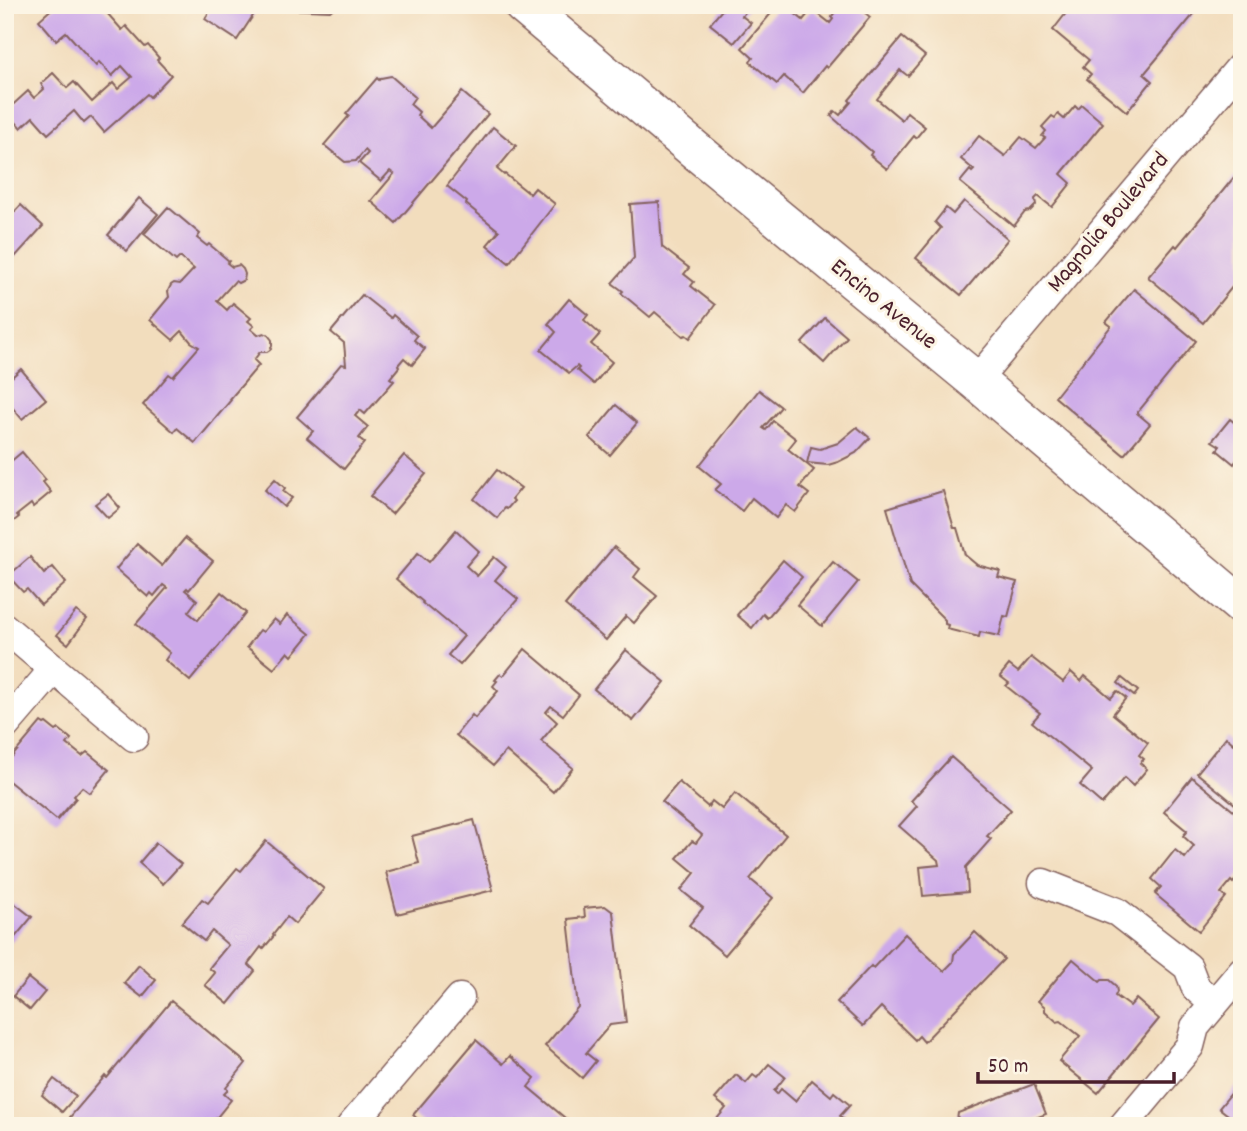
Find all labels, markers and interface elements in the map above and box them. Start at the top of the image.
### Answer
street label: Magnolia Boulevard [1040,145,1178,301]
street label: Encino Avenue [822,251,944,359]
scale bar [978,1040,1174,1084]
text: 50 m [988,1053,1028,1083]

